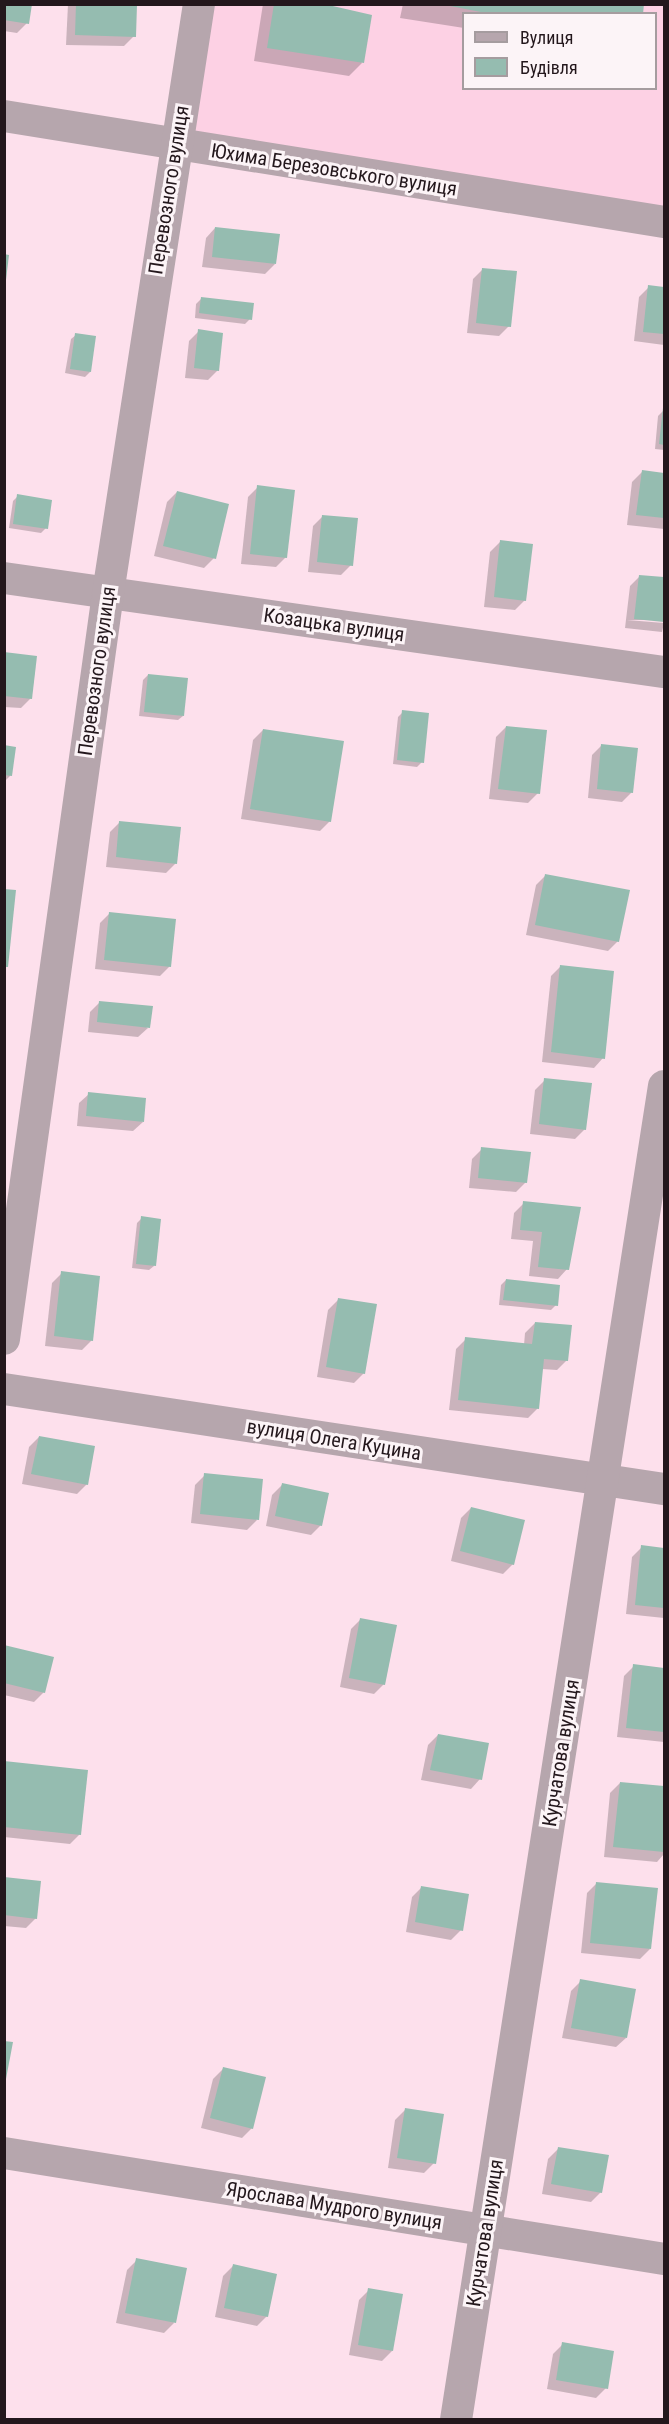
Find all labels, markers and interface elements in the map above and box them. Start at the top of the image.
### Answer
legend [462,12,657,90]
text: Вулиця [520,27,574,48]
text: Будівля [520,57,578,78]
street label: Перевозного вулиця [144,104,194,276]
street label: Юхима Березовського вулиця [209,139,459,201]
street label: Перевозного вулиця [73,585,121,757]
street label: Козацька вулиця [262,603,406,647]
street label: вулиця Олега Куцина [245,1414,423,1466]
street label: Курчатова вулиця [537,1678,585,1828]
street label: Курчатова вулиця [461,2158,509,2308]
street label: Ярослава Мудрого вулиця [224,2177,444,2235]

